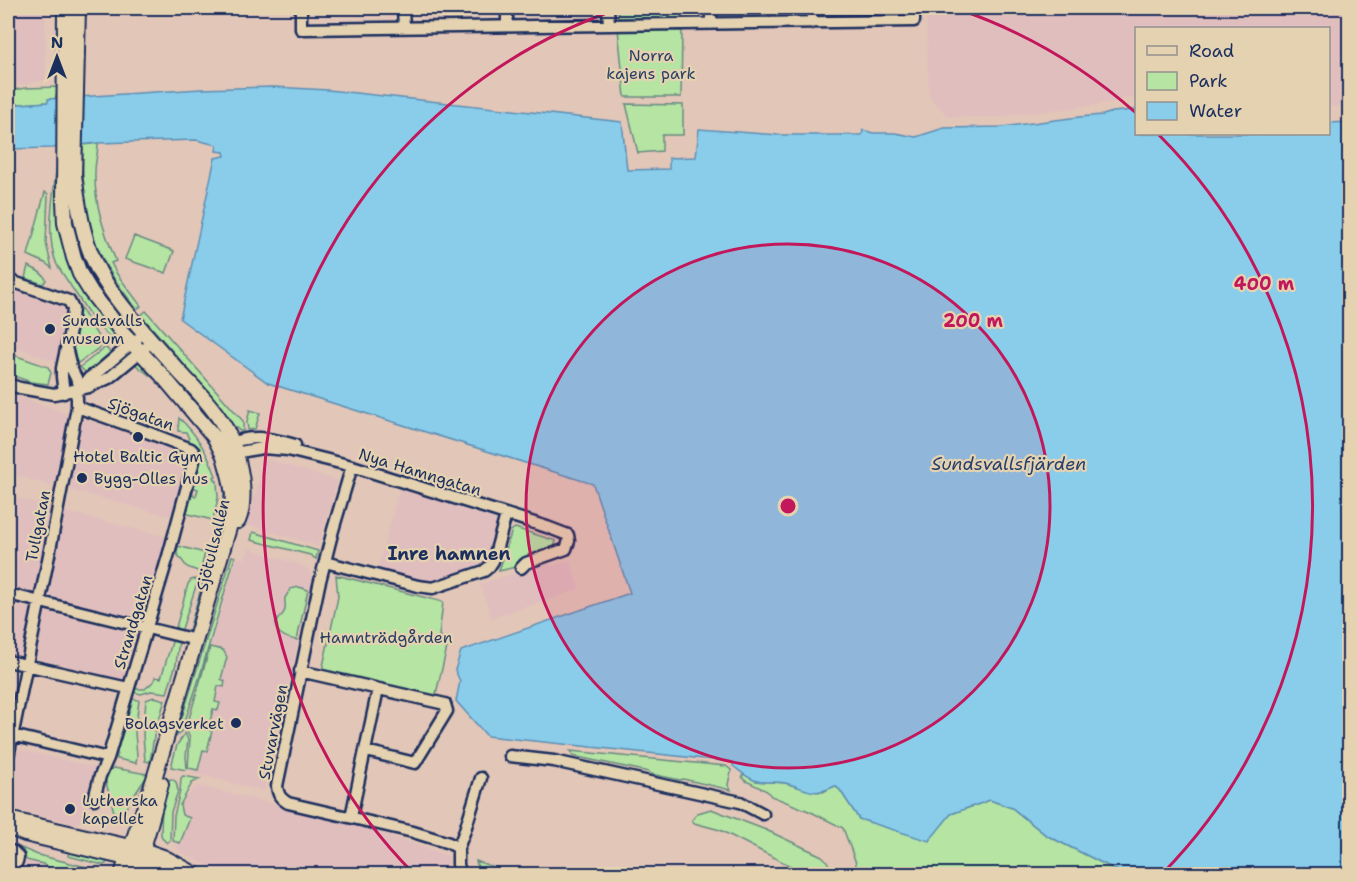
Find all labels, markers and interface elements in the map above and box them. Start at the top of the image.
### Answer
north arrow [27,27,87,87]
legend [1135,27,1330,135]
text: N [51,32,63,53]
text: Road [1189,39,1234,63]
park label: Norra kajens park [606,45,696,84]
text: Park [1189,69,1228,93]
text: Water [1189,99,1242,123]
text: 400 m [1234,272,1295,296]
text: 200 m [943,309,1004,333]
place label: Sundsvalls museum [62,310,143,349]
marker: Sundsvalls museum [43,322,57,336]
street label: Sjögatan [105,392,177,436]
marker: Hotel Baltic Gym [131,430,145,444]
street label: Nya Hamngatan [356,443,484,501]
place label: Hotel Baltic Gym [73,446,203,467]
water label: Sundsvallsfjärden [932,452,1086,476]
place label: Bygg-Olles hus [94,468,209,489]
marker: Bygg-Olles hus [75,471,89,485]
street label: Tullgatan [21,488,55,564]
centre of rings [778,496,798,516]
street label: Sjötullsallén [191,497,235,593]
district label: Inre hamnen [388,542,510,566]
street label: Strandgatan [109,572,157,672]
park label: Hamnträdgården [319,627,453,648]
street label: Stuvarvägen [253,682,293,781]
place label: Bolagsverket [125,713,224,734]
marker: Bolagsverket [229,716,243,730]
place label: Lutherska kapellet [82,790,158,829]
marker: Lutherska kapellet [63,802,77,816]

